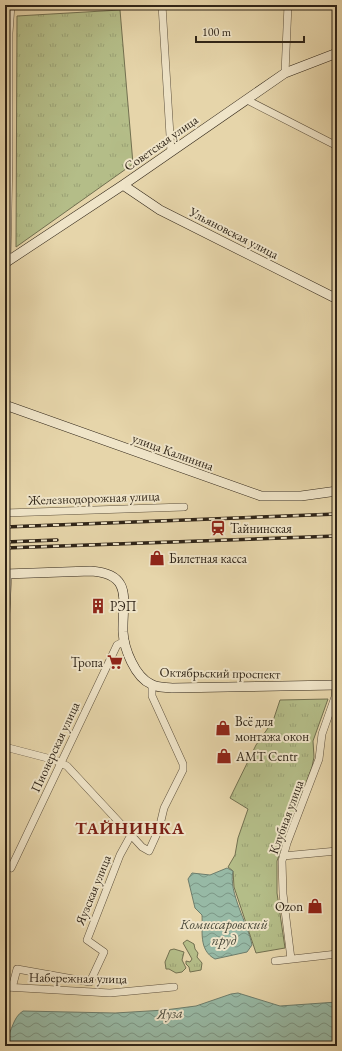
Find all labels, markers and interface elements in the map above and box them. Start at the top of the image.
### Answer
scale bar [196,18,304,44]
text: 100 m [202,24,232,40]
street label: Советская улица [121,111,202,175]
street label: Ульяновская улица [186,203,282,263]
street label: улица Калинина [130,429,217,475]
street label: Железнодорожная улица [27,487,161,509]
station icon: Тайнинская [209,519,227,537]
place label: Тайнинская [230,520,292,537]
shop icon: Билетная касса [148,549,166,567]
place label: Билетная касса [169,550,248,567]
building icon: РЭП [89,597,107,615]
place label: РЭП [110,598,137,615]
supermarket icon: Тропа [106,653,124,671]
place label: Тропа [71,654,104,671]
street label: Октябрьский проспект [160,663,281,683]
street label: Пионерская улица [27,698,84,795]
place label: Всё для монтажа окон [235,713,309,745]
shop icon: Всё для монтажа окон [214,719,232,737]
shop icon: AMT Centr [215,747,233,765]
place label: AMT Centr [235,748,298,765]
street label: Клубная улица [265,777,308,856]
district label: ТАЙНИНКА [75,817,185,839]
street label: Яузская улица [71,852,115,929]
shop icon: Ozon [306,897,324,915]
place label: Ozon [275,898,303,915]
water label: Комиссаровский пруд [179,915,268,949]
street label: Набережная улица [29,969,128,987]
water label: Яуза [156,1003,184,1023]

